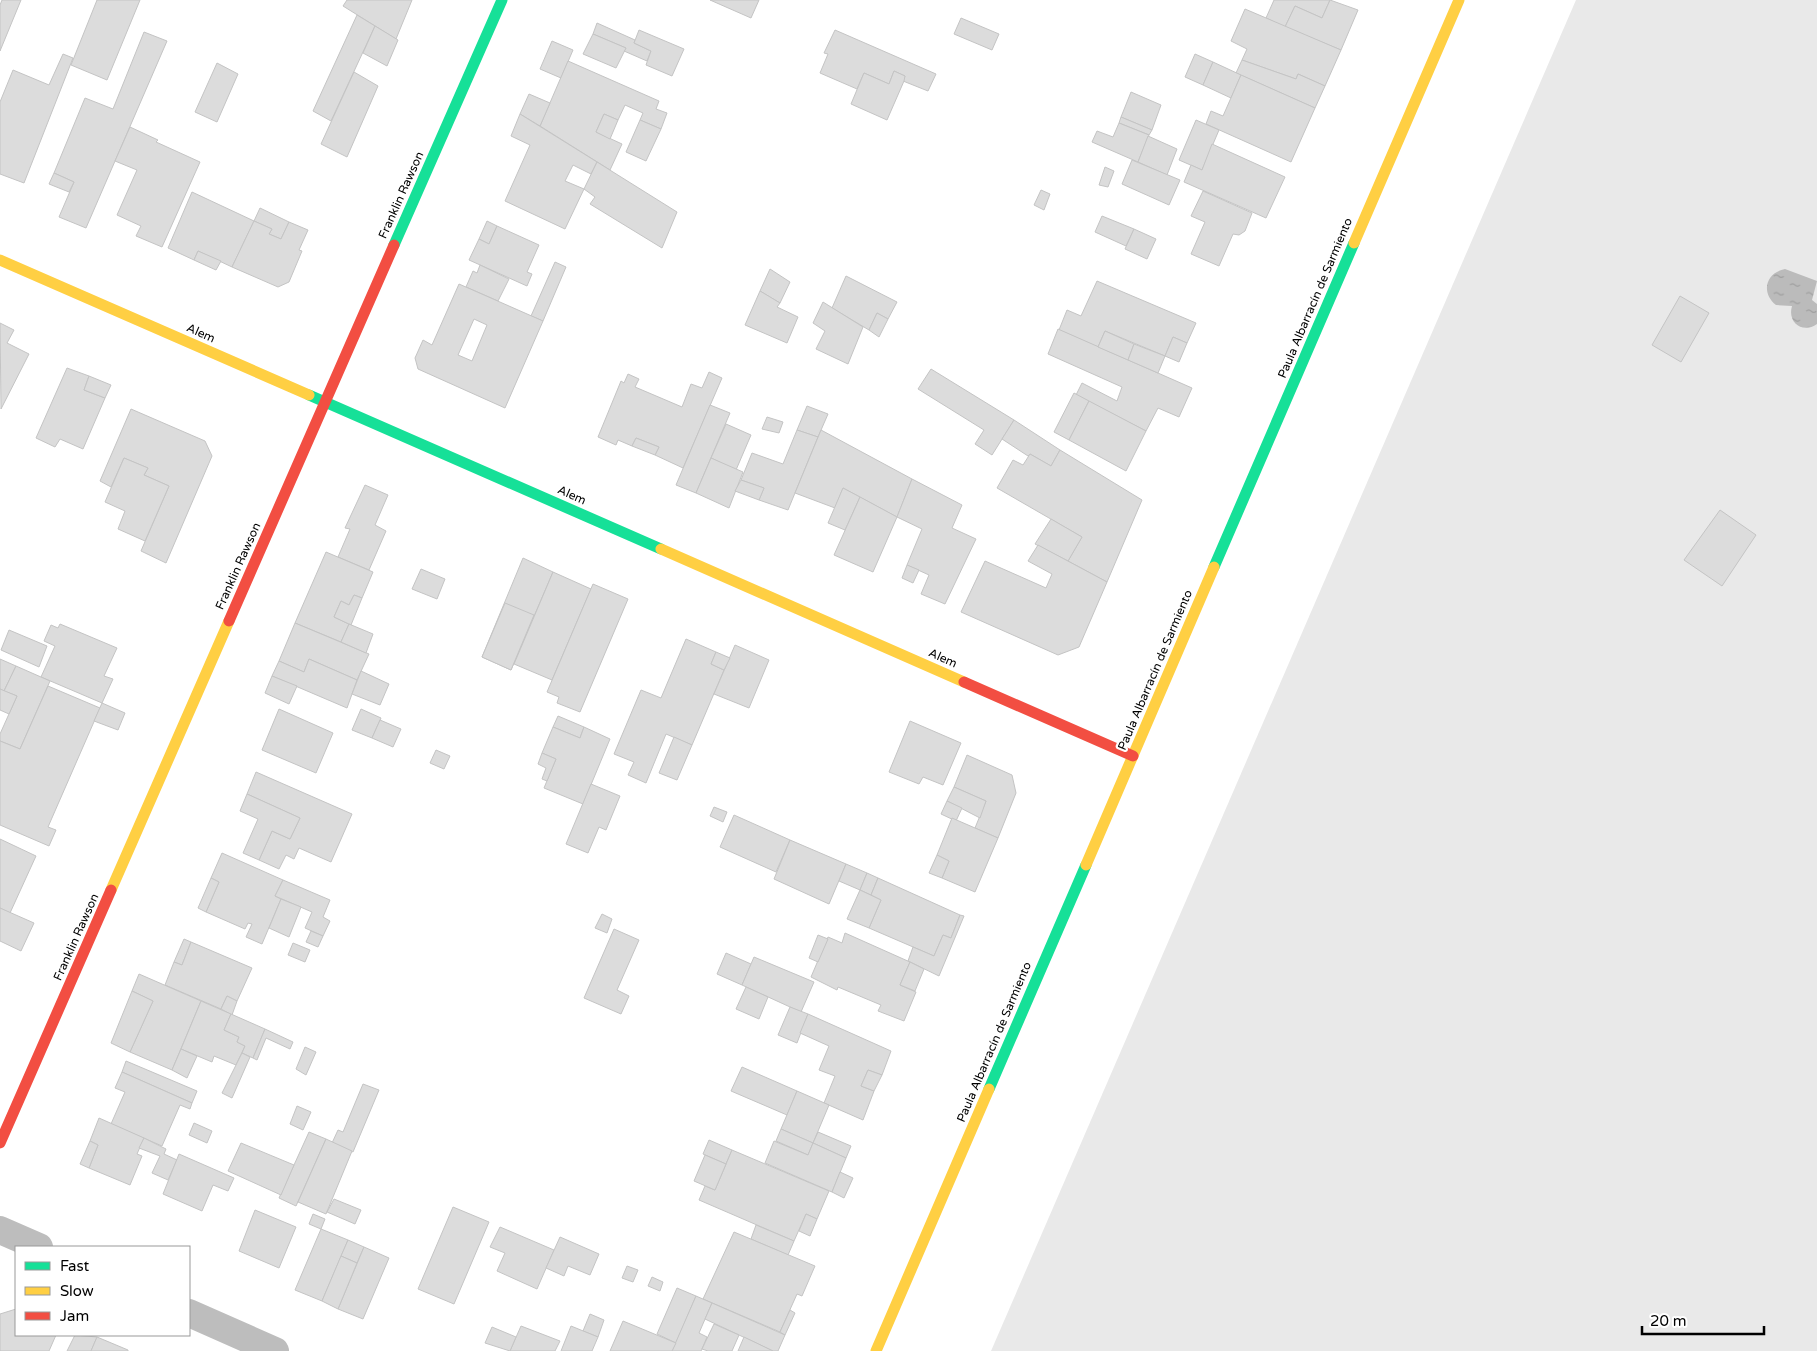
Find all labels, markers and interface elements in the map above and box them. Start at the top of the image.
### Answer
street label: Franklin Rawson [376,149,426,241]
street label: Paula Albarracín de Sarmiento [1275,216,1355,380]
street label: Alem [185,321,217,345]
street label: Alem [556,483,588,507]
street label: Franklin Rawson [213,520,263,612]
street label: Paula Albarracín de Sarmiento [1115,588,1195,752]
street label: Alem [927,646,959,670]
street label: Franklin Rawson [51,891,101,983]
street label: Paula Albarracín de Sarmiento [954,960,1034,1124]
legend [15,1246,190,1336]
text: Fast [60,1257,90,1275]
text: Slow [60,1282,94,1300]
scale bar [1642,1304,1764,1336]
text: Jam [60,1307,89,1325]
text: 20 m [1650,1312,1687,1330]

